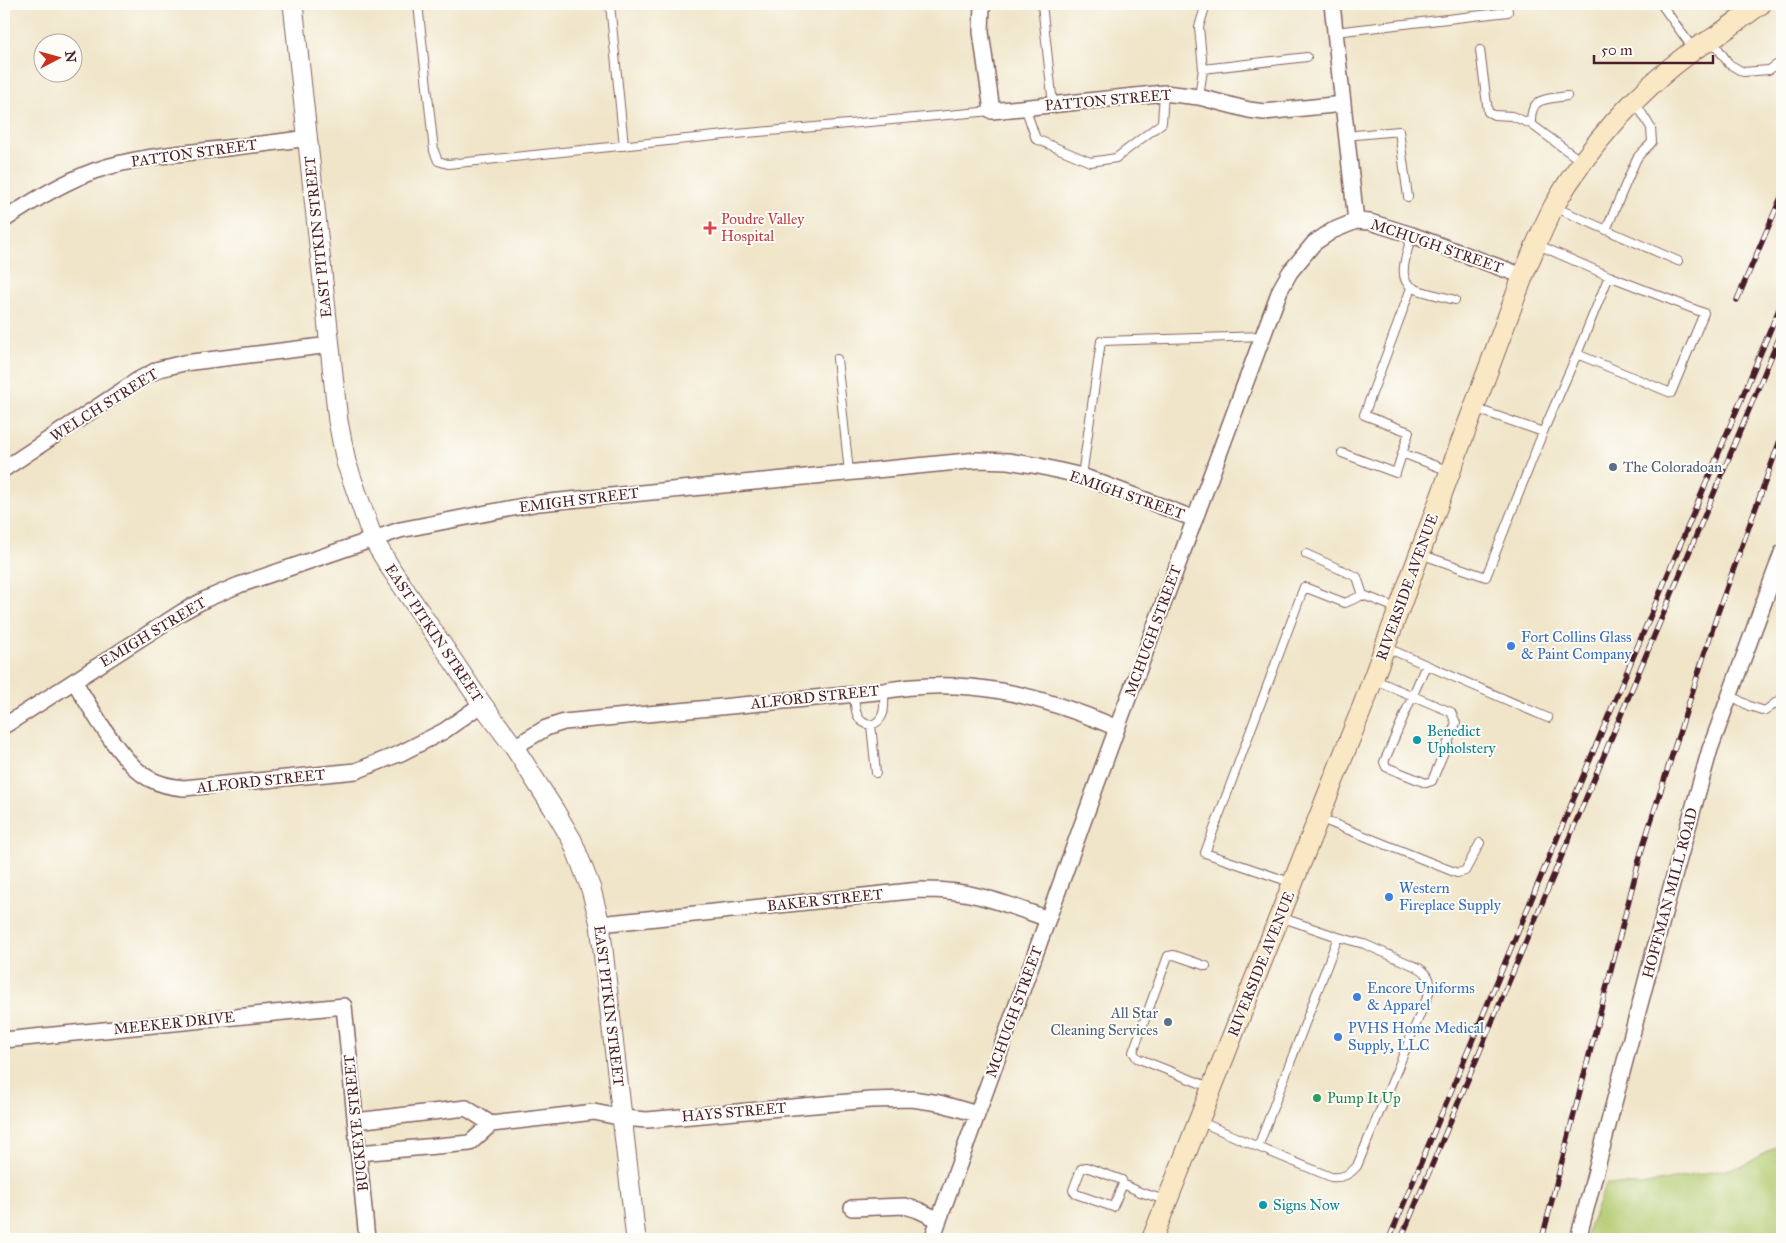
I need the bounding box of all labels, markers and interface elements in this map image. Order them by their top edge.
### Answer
north arrow [32,32,82,82]
scale bar [1594,32,1712,64]
text: 50 m [1601,41,1633,59]
text: N [61,50,80,64]
street label: PATTON STREET [1044,85,1172,115]
street label: PATTON STREET [130,135,258,171]
street label: EAST PITKIN STREET [301,155,335,319]
place label: Poudre Valley Hospital [721,210,805,245]
street label: MCHUGH STREET [1369,215,1505,277]
marker: Poudre Valley Hospital [703,221,717,235]
street label: WELCH STREET [47,365,161,445]
place label: The Coloradoan [1623,458,1722,476]
marker: The Coloradoan [1607,461,1619,473]
street label: EMIGH STREET [1067,467,1187,523]
street label: EMIGH STREET [518,484,640,516]
street label: RIVERSIDE AVENUE [1372,511,1442,663]
street label: EAST PITKIN STREET [381,561,487,705]
street label: MCHUGH STREET [1121,563,1185,699]
street label: EMIGH STREET [97,593,209,671]
place label: Fort Collins Glass & Paint Company [1521,628,1632,663]
marker: Fort Collins Glass & Paint Company [1505,640,1517,652]
street label: ALFORD STREET [749,681,880,713]
place label: Benedict Upholstery [1427,722,1497,757]
marker: Benedict Upholstery [1411,734,1423,746]
street label: ALFORD STREET [195,765,326,797]
street label: HOFFMAN MILL ROAD [1639,806,1702,980]
place label: Western Fireplace Supply [1399,879,1502,914]
street label: BAKER STREET [766,885,884,915]
street label: RIVERSIDE AVENUE [1224,889,1298,1039]
marker: Western Fireplace Supply [1383,891,1395,903]
street label: EAST PITKIN STREET [590,924,628,1088]
street label: MCHUGH STREET [982,944,1046,1080]
place label: Encore Uniforms & Apparel [1367,979,1475,1014]
marker: Encore Uniforms & Apparel [1351,991,1363,1003]
place label: All Star Cleaning Services [1051,1004,1158,1039]
street label: MEEKER DRIVE [112,1008,236,1038]
marker: All Star Cleaning Services [1162,1016,1174,1028]
place label: PVHS Home Medical Supply, LLC [1348,1019,1485,1054]
marker: PVHS Home Medical Supply, LLC [1332,1031,1344,1043]
street label: BUCKEYE STREET [340,1053,372,1193]
place label: Pump It Up [1327,1089,1401,1107]
marker: Pump It Up [1311,1092,1323,1104]
street label: HAYS STREET [681,1098,787,1126]
place label: Signs Now [1273,1196,1340,1214]
marker: Signs Now [1257,1199,1269,1211]

